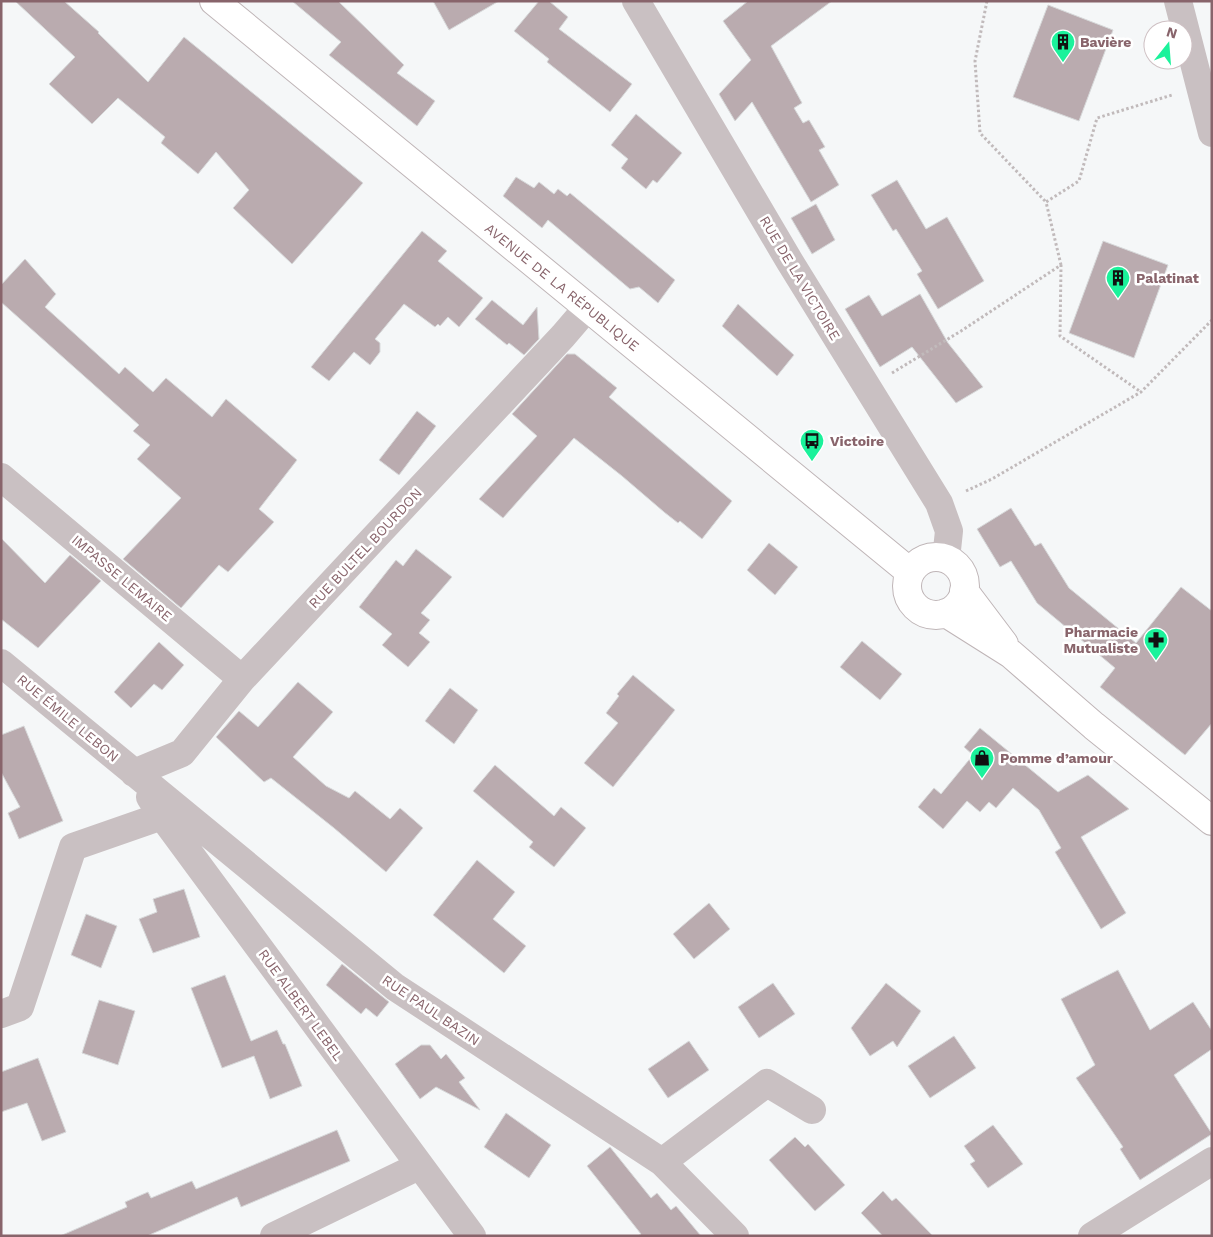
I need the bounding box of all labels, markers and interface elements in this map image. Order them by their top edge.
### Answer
north arrow [1143,20,1193,70]
text: N [1165,23,1179,42]
building icon: Bavière [1050,29,1076,63]
place label: Bavière [1080,34,1131,50]
street label: RUE DE LA VICTOIRE [757,213,843,343]
street label: AVENUE DE LA RÉPUBLIQUE [482,220,642,354]
building icon: Palatinat [1105,265,1131,299]
place label: Palatinat [1136,270,1199,286]
bus stop icon: Victoire [799,428,825,462]
place label: Victoire [830,433,884,449]
street label: RUE BULTEL BOURDON [305,485,425,611]
street label: IMPASSE LEMAIRE [69,531,175,625]
place label: Pharmacie Mutualiste [1063,624,1138,656]
pharmacy icon: Pharmacie Mutualiste [1143,627,1169,661]
street label: RUE ÉMILE LEBON [14,671,122,765]
shop icon: Pomme d’amour [969,745,995,779]
place label: Pomme d’amour [1000,750,1113,766]
street label: RUE ALBERT LEBEL [255,946,347,1064]
street label: RUE PAUL BAZIN [379,972,483,1048]

